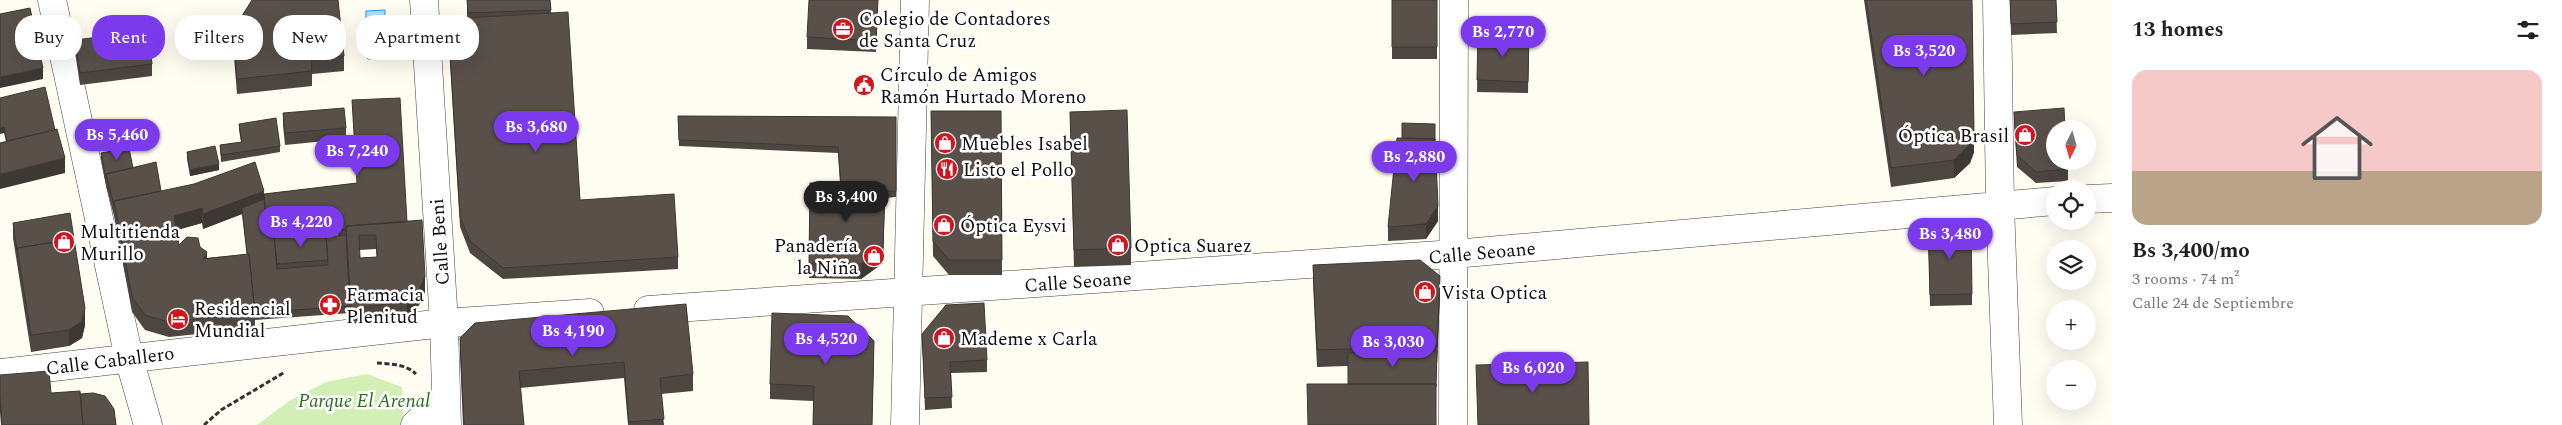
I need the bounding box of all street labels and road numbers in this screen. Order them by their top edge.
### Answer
street label: Calle Beni [423,198,458,286]
street label: Calle Seoane [1427,234,1537,273]
street label: Calle Seoane [1023,264,1133,301]
street label: Calle Caballero [44,339,176,384]

